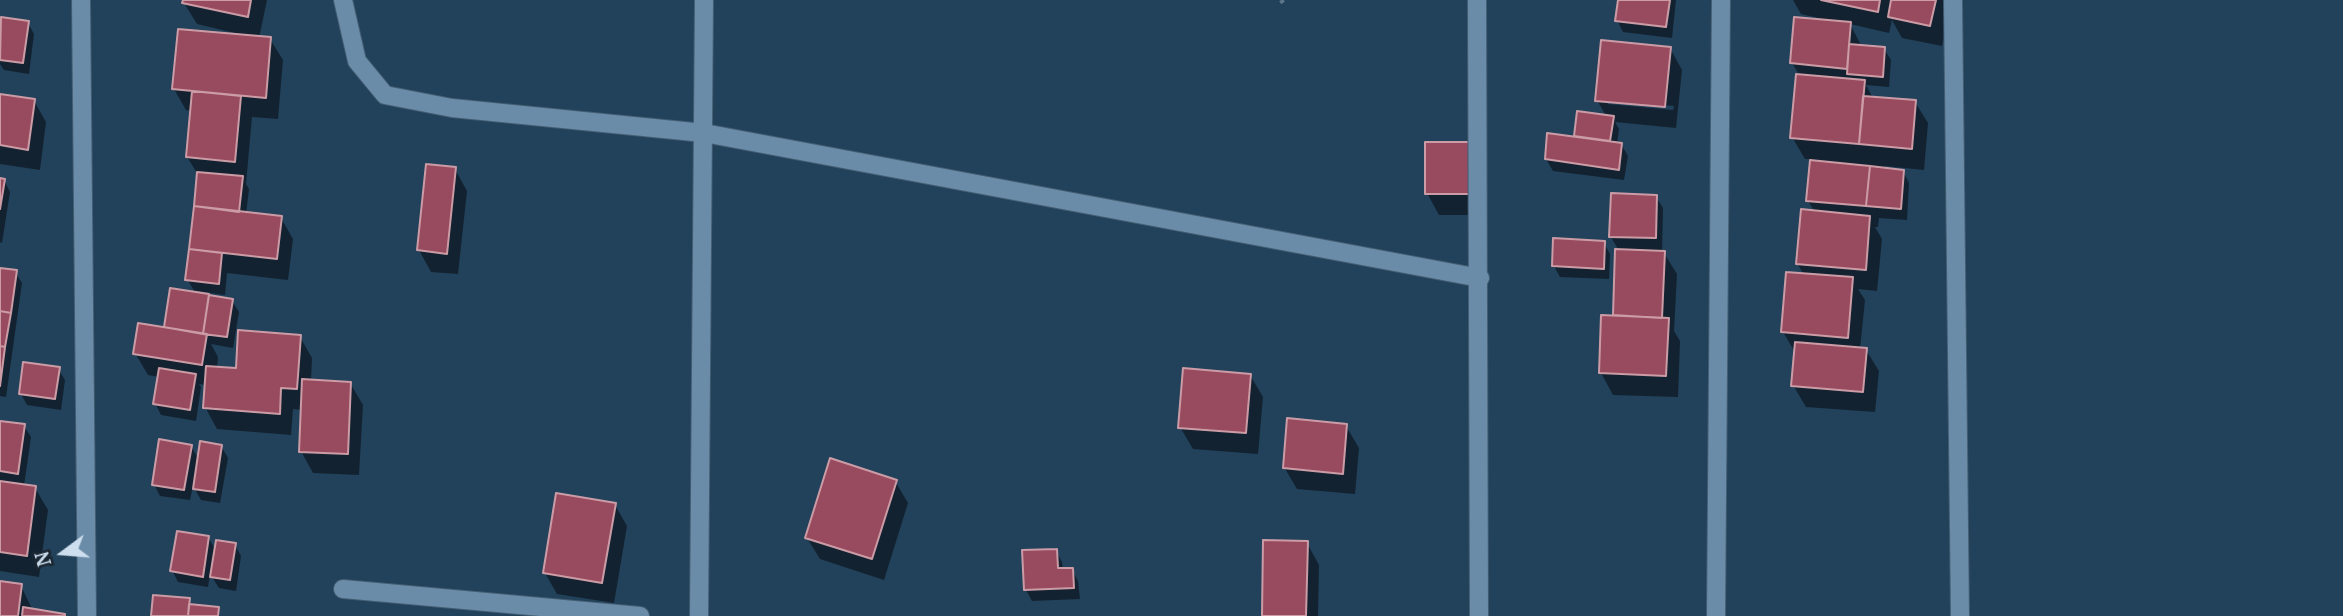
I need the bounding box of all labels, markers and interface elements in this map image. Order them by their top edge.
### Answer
north arrow [28,518,98,588]
text: N [28,549,56,569]

